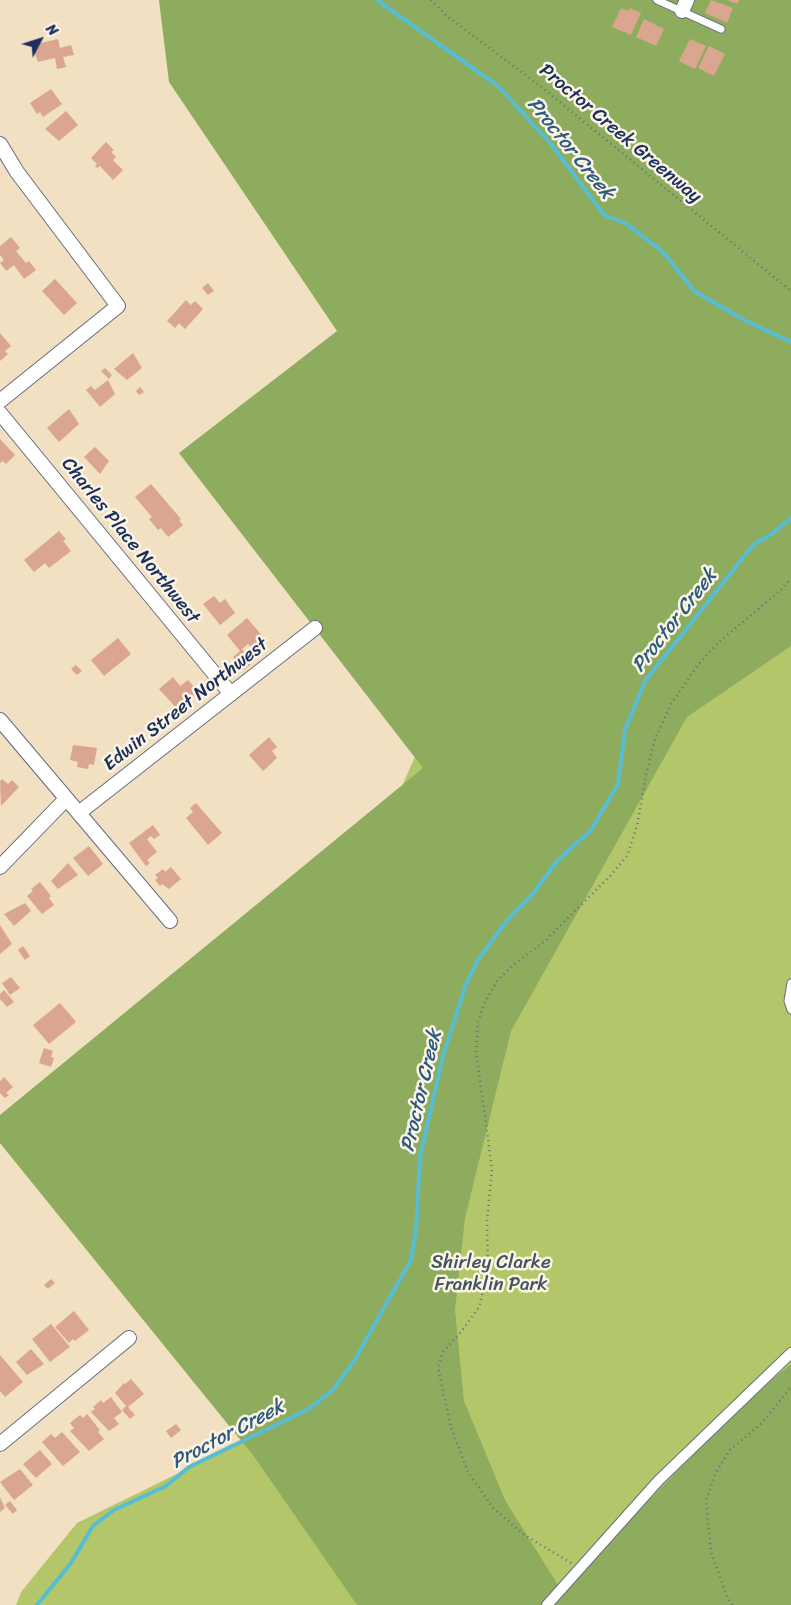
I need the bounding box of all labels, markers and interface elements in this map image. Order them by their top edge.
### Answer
north arrow [15,15,65,65]
text: N [39,18,65,42]
street label: Proctor Creek Greenway [534,60,706,208]
water label: Proctor Creek [522,93,618,205]
street label: Charles Place Northwest [56,453,204,629]
water label: Proctor Creek [627,565,723,677]
street label: Edwin Street Northwest [99,634,273,776]
water label: Proctor Creek [396,1028,448,1154]
park label: Shirley Clarke Franklin Park [431,1252,551,1296]
water label: Proctor Creek [168,1395,288,1475]

